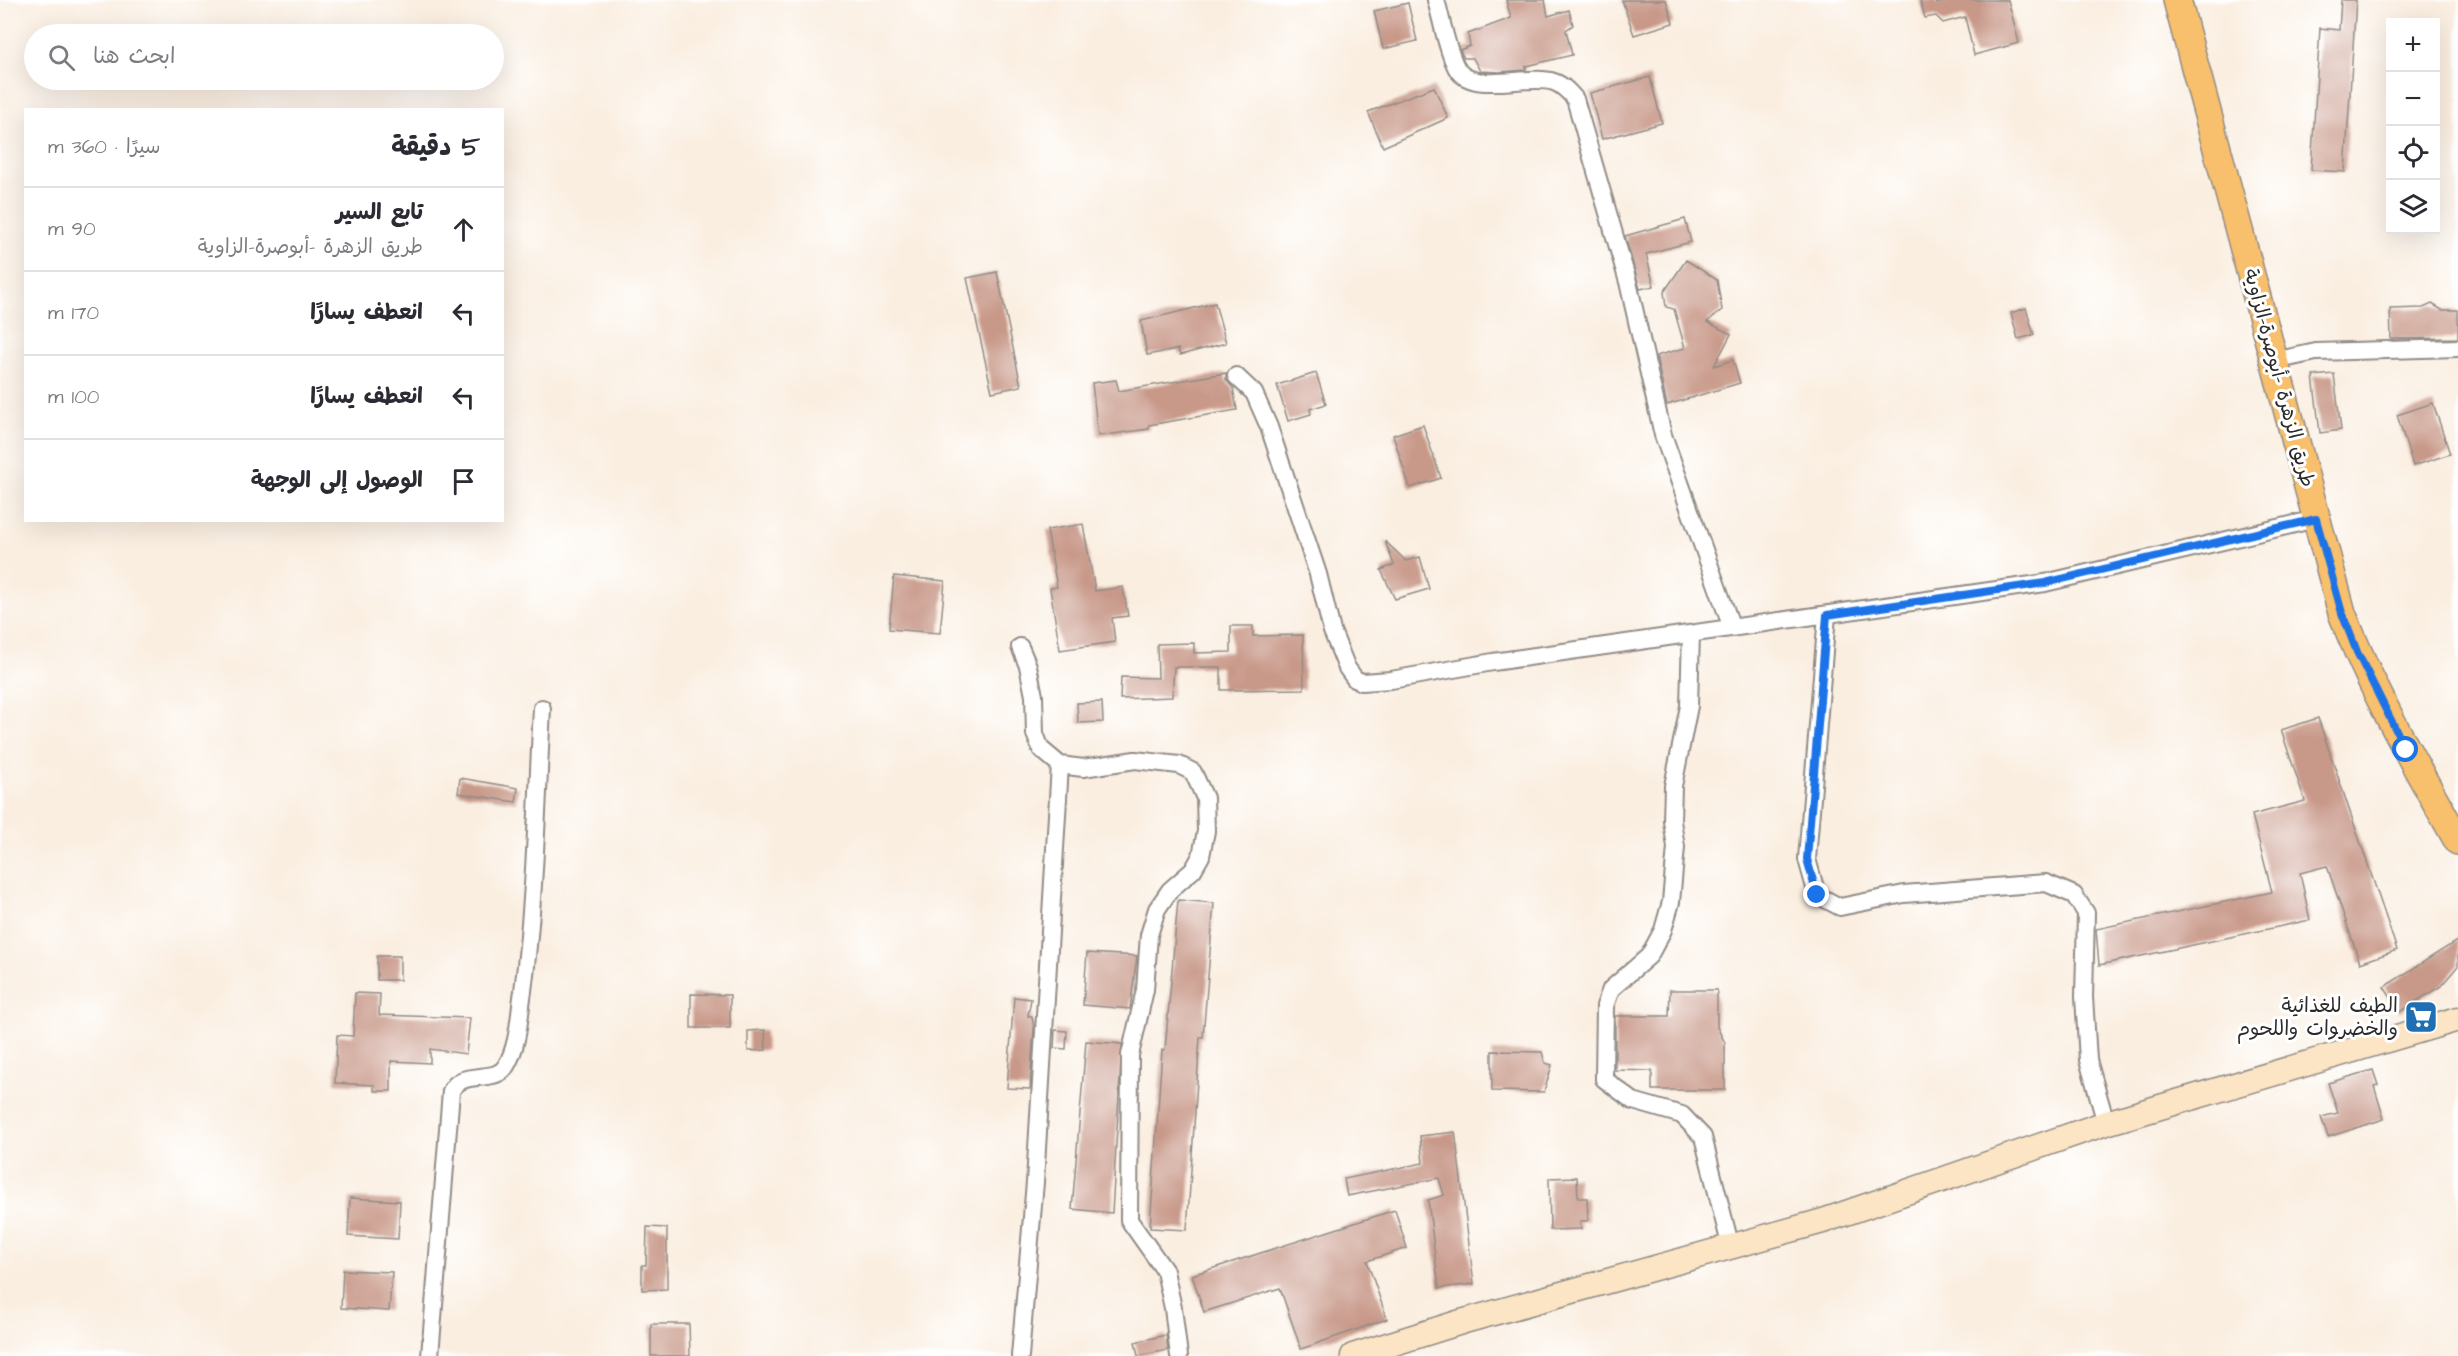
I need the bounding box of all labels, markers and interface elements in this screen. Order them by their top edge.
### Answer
map controls [2386,18,2440,234]
button: + [2386,18,2440,72]
search box [24,24,504,90]
icon: search [45,41,78,74]
text: ابحث هنا [93,41,175,72]
button: − [2386,72,2440,126]
button: locate [2386,126,2440,180]
text: 5 دقيقة [391,129,480,165]
text: سيرًا · 360 m [48,133,161,161]
button: layers [2386,180,2440,234]
text: تابع السير [336,197,423,228]
icon: ahead [447,213,480,246]
text: 90 m [48,215,96,243]
text: طريق الزهرة -أبوصرة-الزاوية [198,233,423,261]
street label: طريق الزهرة -أبوصرة-الزاوية [2236,266,2322,490]
text: انعطف يسارًا [310,297,423,328]
icon: left [447,297,480,330]
text: 170 m [48,299,99,327]
text: انعطف يسارًا [310,381,423,412]
icon: left [447,381,480,414]
text: 100 m [48,383,99,411]
text: الوصول إلى الوجهة [251,465,423,496]
icon: arrive [447,465,480,498]
route start [2392,736,2418,762]
route end [1803,881,1829,907]
place label: الطيف للغذائية والخضروات واللحوم [2237,992,2398,1044]
supermarket icon: الطيف للغذائية والخضروات واللحوم [2403,999,2439,1035]

